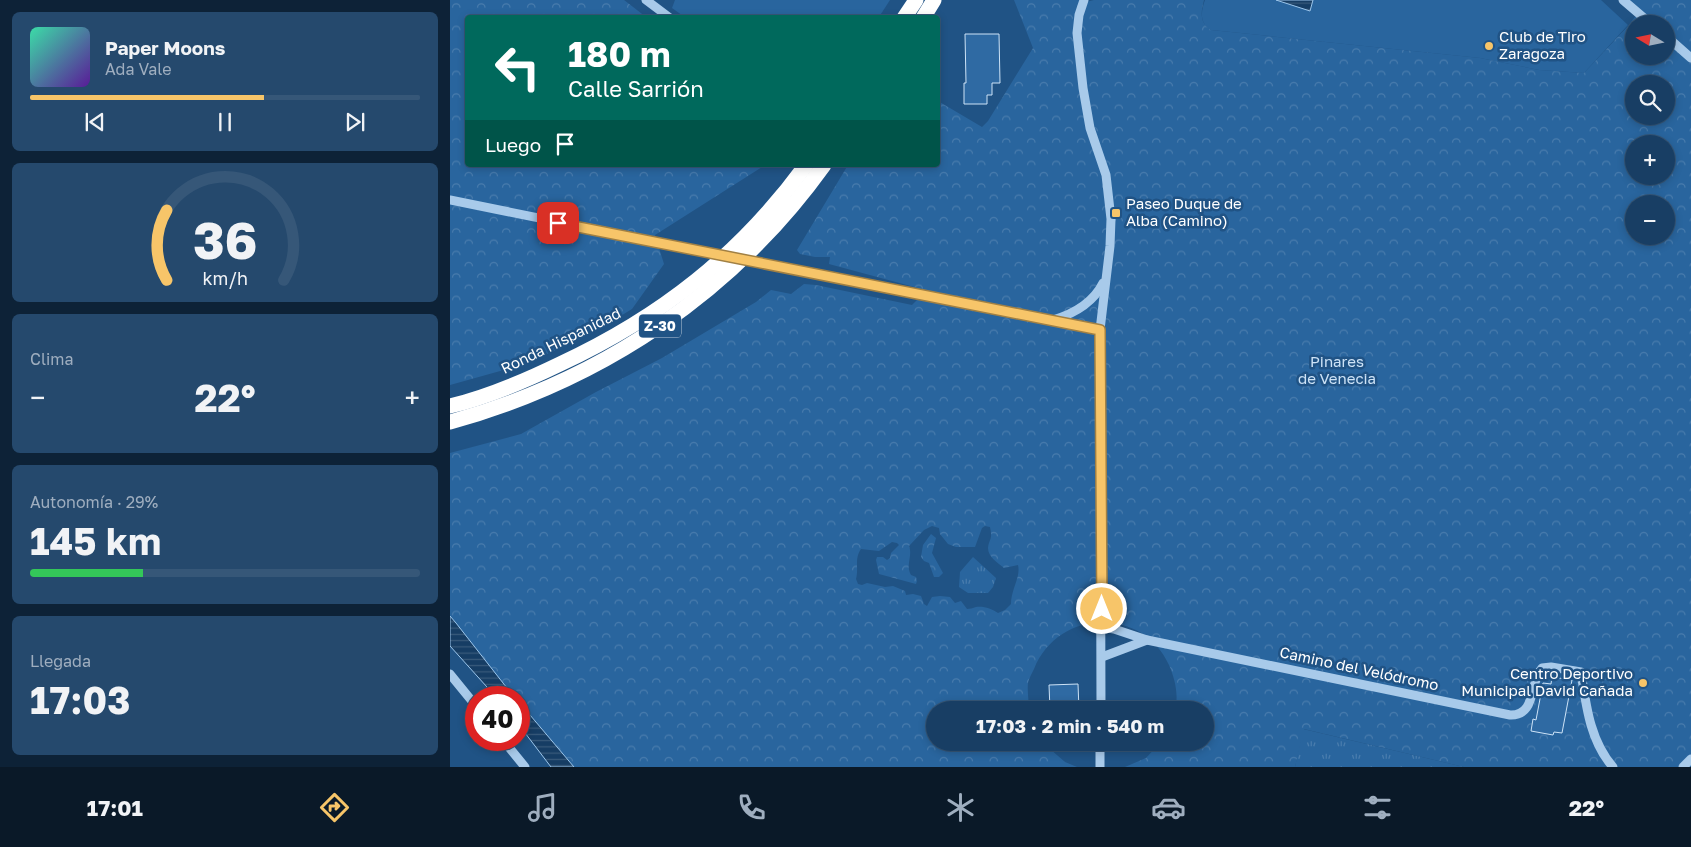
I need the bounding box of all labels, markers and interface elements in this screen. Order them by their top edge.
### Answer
north arrow [1625,15,1675,65]
map controls [1625,15,1675,245]
place label: Club de Tiro Zaragoza [1499,27,1586,62]
text: 180 m [568,33,671,75]
icon: left [485,35,550,100]
text: Paper Moons [105,36,225,59]
marker: Club de Tiro Zaragoza [1483,40,1495,52]
text: Ada Vale [105,59,171,79]
text: Calle Sarrión [568,75,704,102]
button: search [1625,75,1675,125]
icon: previous [81,108,109,136]
icon: pause [211,108,239,136]
icon: next [341,108,369,136]
icon: arrive [551,130,579,158]
text: Luego [485,133,541,156]
button: + [1625,135,1675,185]
place label: Paseo Duque de Alba (Camino) [1126,194,1242,229]
button: − [1625,195,1675,245]
pin [537,202,579,244]
marker: Paseo Duque de Alba (Camino) [1110,207,1122,219]
text: 36 [193,208,257,270]
icon: arrive [544,209,572,237]
text: km/h [202,267,248,289]
street label: Ronda Hispanidad [498,303,623,377]
road number: Z-30 [639,314,681,338]
text: Clima [30,349,74,369]
park label: Pinares de Venecia [1298,352,1376,387]
text: 22° [194,375,256,420]
text: − [30,381,45,414]
text: + [405,381,420,414]
text: Autonomía · 29% [30,492,158,512]
text: 145 km [30,518,161,563]
position arrow [1075,582,1127,634]
street label: Camino del Velódromo [1278,642,1440,694]
text: Llegada [30,651,91,671]
place label: Centro Deportivo Municipal David Cañada [1461,664,1633,699]
text: 17:03 [30,677,130,722]
marker: Centro Deportivo Municipal David Cañada [1637,677,1649,689]
speed limit sign: 40 [465,686,530,751]
text: 17:03 · 2 min · 540 m [976,714,1164,737]
icon: directions [317,790,352,825]
icon: music [525,790,560,825]
icon: phone [734,790,769,825]
icon: climate [943,790,978,825]
icon: car [1151,790,1186,825]
icon: filters [1360,790,1395,825]
text: 17:01 [87,794,143,821]
text: 22° [1569,794,1604,821]

